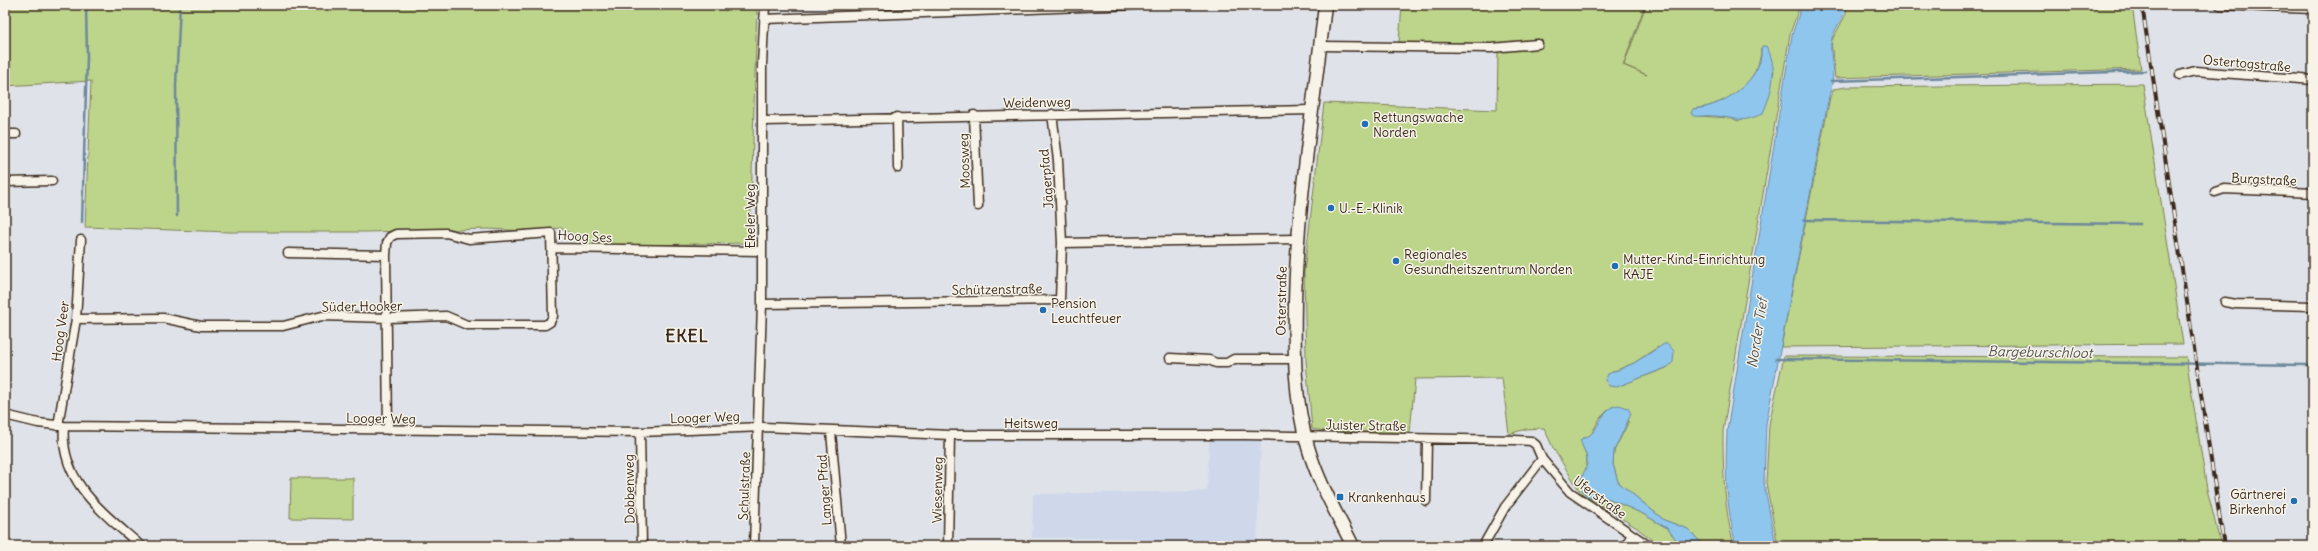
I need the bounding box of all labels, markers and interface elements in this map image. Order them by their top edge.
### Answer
street label: Ostertogstraße [2202,51,2292,76]
street label: Weidenweg [1003,93,1071,112]
place label: Rettungswache Norden [1373,109,1464,141]
marker: Rettungswache Norden [1360,119,1370,129]
street label: Moosweg [955,133,974,189]
street label: Jägerpfad [1035,148,1058,210]
street label: Burgstraße [2231,169,2297,190]
street label: Ekeler Weg [742,183,759,249]
place label: U.-E.-Klinik [1339,200,1403,217]
marker: U.-E.-Klinik [1326,203,1336,213]
street label: Hoog Ses [557,227,613,246]
place label: Regionales Gesundheitszentrum Norden [1404,246,1573,278]
place label: Mutter-Kind-Einrichtung KAJE [1623,251,1765,283]
marker: Regionales Gesundheitszentrum Norden [1391,256,1401,266]
marker: Mutter-Kind-Einrichtung KAJE [1610,261,1620,271]
street label: Osterstraße [1272,266,1291,336]
street label: Schützenstraße [952,280,1043,299]
water label: Norder Tief [1743,293,1772,369]
place label: Pension Leuchtfeuer [1051,295,1122,327]
street label: Süder Hooker [322,297,403,316]
street label: Hoog Veer [48,299,73,363]
marker: Pension Leuchtfeuer [1038,305,1048,315]
district label: EKEL [665,325,709,347]
water label: Bargeburschloot [1987,342,2095,362]
street label: Looger Weg [670,408,740,427]
street label: Looger Weg [346,409,416,428]
street label: Heitsweg [1004,415,1058,432]
street label: Juister Straße [1325,416,1406,435]
street label: Schulstraße [735,451,754,521]
street label: Langer Pfad [814,453,835,526]
street label: Dobbenweg [620,454,639,524]
street label: Wiesenweg [928,457,947,523]
street label: Uferstraße [1570,472,1630,523]
place label: Gärtnerei Birkenhof [2229,486,2287,518]
place label: Krankenhaus [1348,489,1426,506]
marker: Krankenhaus [1335,492,1345,502]
marker: Gärtnerei Birkenhof [2289,496,2299,506]

